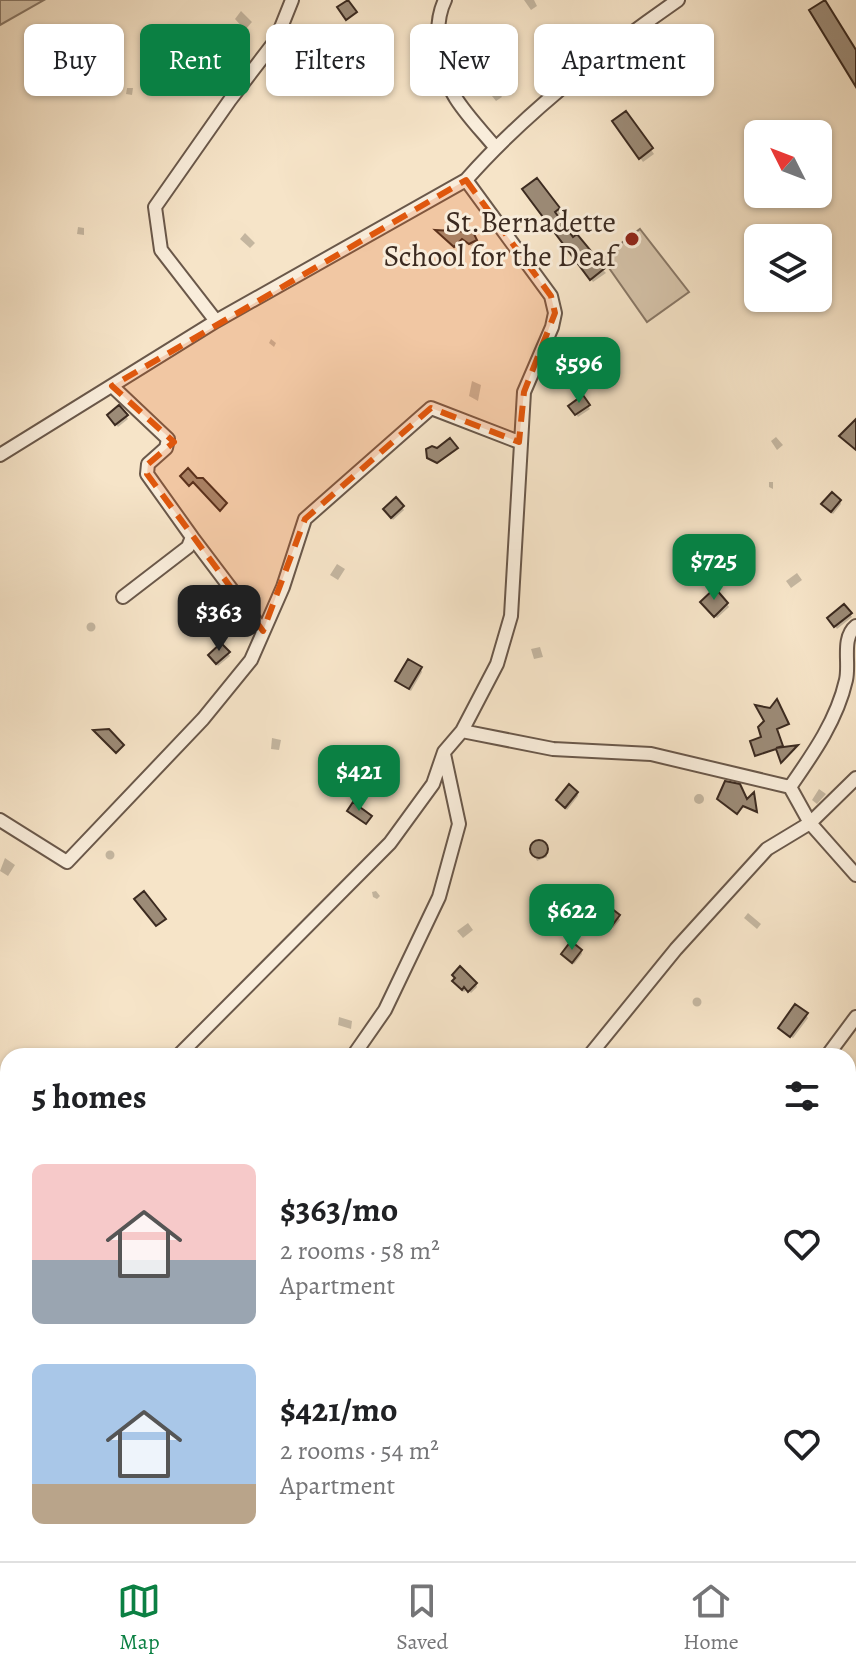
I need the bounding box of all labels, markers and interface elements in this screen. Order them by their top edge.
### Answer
chip: Buy [24,24,124,96]
chip: Rent [140,24,250,96]
chip: Filters [266,24,394,96]
chip: New [410,24,518,96]
chip: Apartment [534,24,714,96]
north arrow [744,120,832,208]
map controls [744,120,832,312]
place label: St.Bernadette School for the Deaf [383,202,620,276]
button: layers [744,224,832,312]
marker: St.Bernadette School for the Deaf [623,230,641,248]
pin: $596 [532,337,626,405]
text: $596 [555,345,603,380]
pin: $725 [667,534,761,602]
text: $725 [691,542,737,577]
pin: $363 [172,585,266,653]
text: $363 [196,593,242,628]
pin: $421 [312,745,406,813]
text: $421 [336,753,382,788]
pin: $622 [525,884,619,952]
text: $622 [547,892,597,927]
text: 5 homes [32,1073,147,1120]
icon: filters [780,1074,824,1118]
text: $363/mo [280,1186,398,1233]
icon: home [96,1196,192,1292]
icon: heart [780,1222,824,1266]
text: 2 rooms · 58 m² [280,1233,440,1268]
text: Apartment [280,1268,395,1303]
text: $421/mo [280,1386,398,1433]
icon: home [96,1396,192,1492]
icon: heart [780,1422,824,1466]
text: 2 rooms · 54 m² [280,1433,439,1468]
text: Apartment [280,1468,395,1503]
tab: Map [117,1579,161,1657]
tab: Saved [396,1579,448,1657]
tab: Home [683,1579,739,1657]

